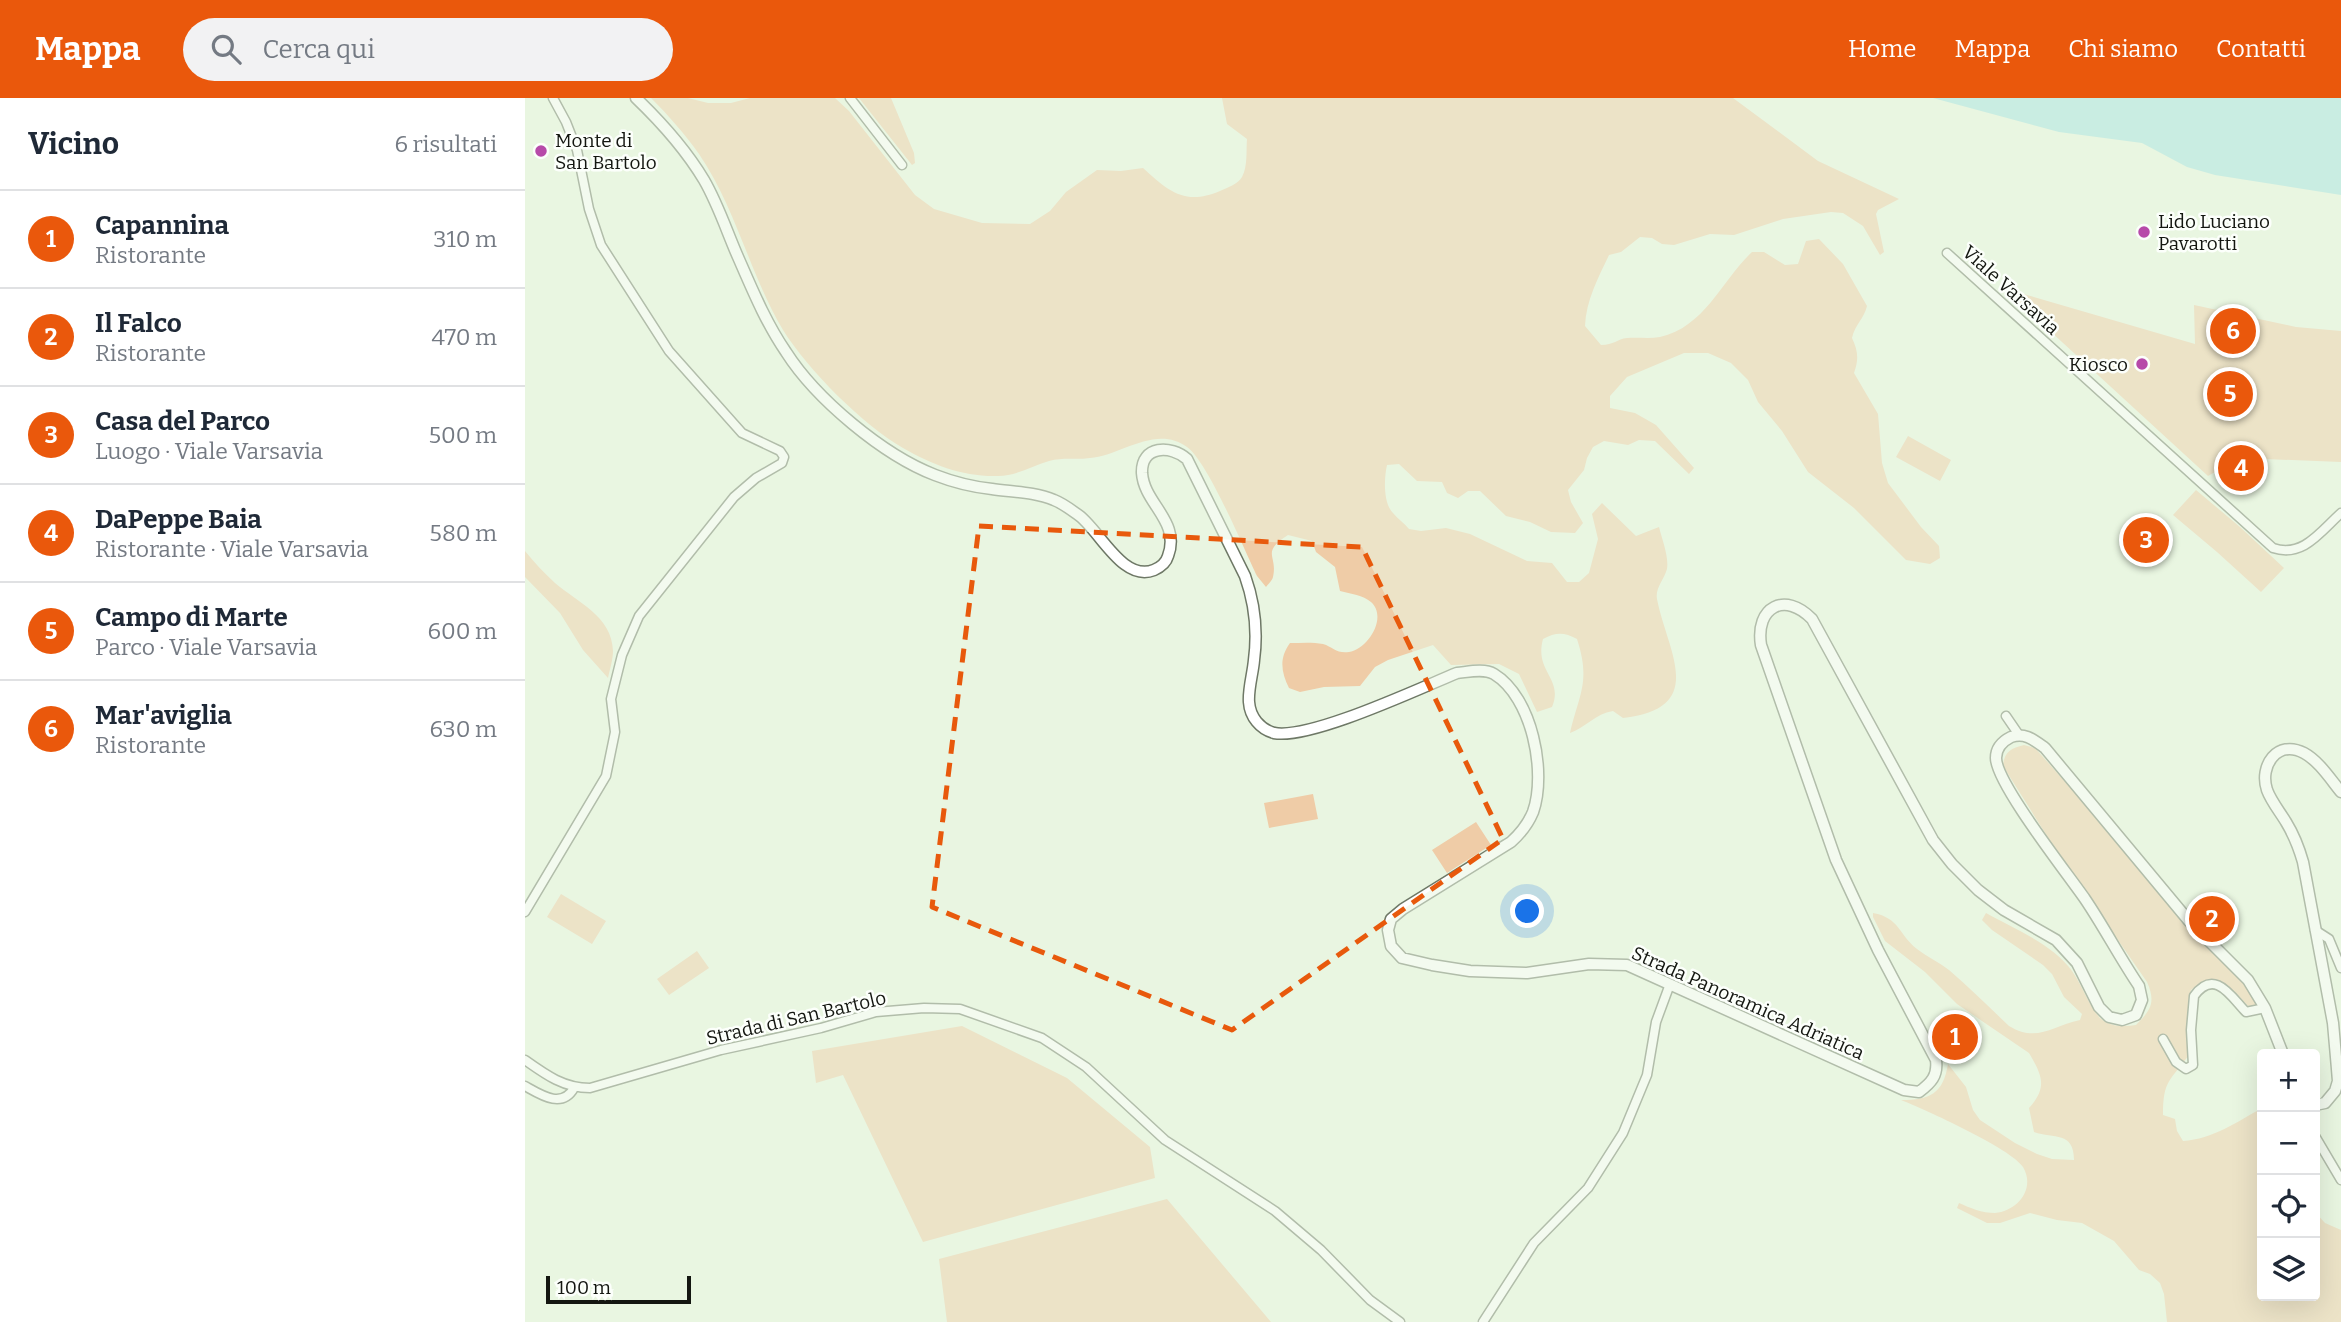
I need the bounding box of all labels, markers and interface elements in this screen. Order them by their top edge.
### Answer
search box [183,18,673,81]
text: Mappa [35,29,141,69]
icon: search [207,30,245,68]
text: Cerca qui [263,34,375,65]
text: Home [1848,35,1916,63]
text: Mappa [1954,35,2030,63]
text: Chi siamo [2068,35,2178,63]
text: Contatti [2216,35,2306,63]
text: Vicino [28,126,119,162]
place label: Monte di San Bartolo [555,129,657,174]
text: 6 risultati [394,130,497,158]
marker: Monte di San Bartolo [533,143,549,159]
text: Capannina [95,210,229,241]
place label: Lido Luciano Pavarotti [2158,210,2270,255]
marker: Lido Luciano Pavarotti [2136,224,2152,240]
text: 1 [46,225,56,253]
text: 310 m [433,225,497,253]
street label: Viale Varsavia [1958,240,2065,340]
text: Ristorante [95,241,206,269]
pin: 6 [2210,305,2256,357]
text: Il Falco [95,308,182,339]
text: 2 [45,323,57,351]
text: 470 m [431,323,497,351]
text: Ristorante [95,339,206,367]
place label: Kiosco [2069,353,2128,376]
marker: Kiosco [2134,356,2150,372]
pin: 5 [2207,368,2253,420]
text: Casa del Parco [95,406,270,437]
text: 3 [44,421,58,449]
text: 500 m [429,421,497,449]
text: Luogo · Viale Varsavia [95,437,323,465]
pin: 4 [2218,442,2264,494]
text: DaPeppe Baia [95,504,262,535]
pin: 3 [2123,514,2169,566]
text: 4 [44,519,58,547]
text: 580 m [430,519,497,547]
text: Ristorante · Viale Varsavia [95,535,369,563]
text: Campo di Marte [95,602,288,633]
text: 5 [45,617,57,645]
text: 600 m [427,617,497,645]
text: Parco · Viale Varsavia [95,633,317,661]
text: Mar'aviglia [95,700,232,731]
text: 6 [44,715,58,743]
text: 630 m [429,715,497,743]
text: Ristorante [95,731,206,759]
pin: 2 [2189,893,2235,945]
your location [1510,894,1544,928]
street label: Strada Panoramica Adriatica [1628,941,1868,1065]
street label: Strada di San Bartolo [704,986,888,1050]
pin: 1 [1932,1011,1978,1063]
map controls [2257,1049,2320,1301]
button: + [2257,1049,2320,1112]
button: − [2257,1112,2320,1175]
button: locate [2257,1175,2320,1238]
button: layers [2257,1238,2320,1301]
scale bar [546,1273,691,1305]
text: 100 m [557,1276,611,1299]

